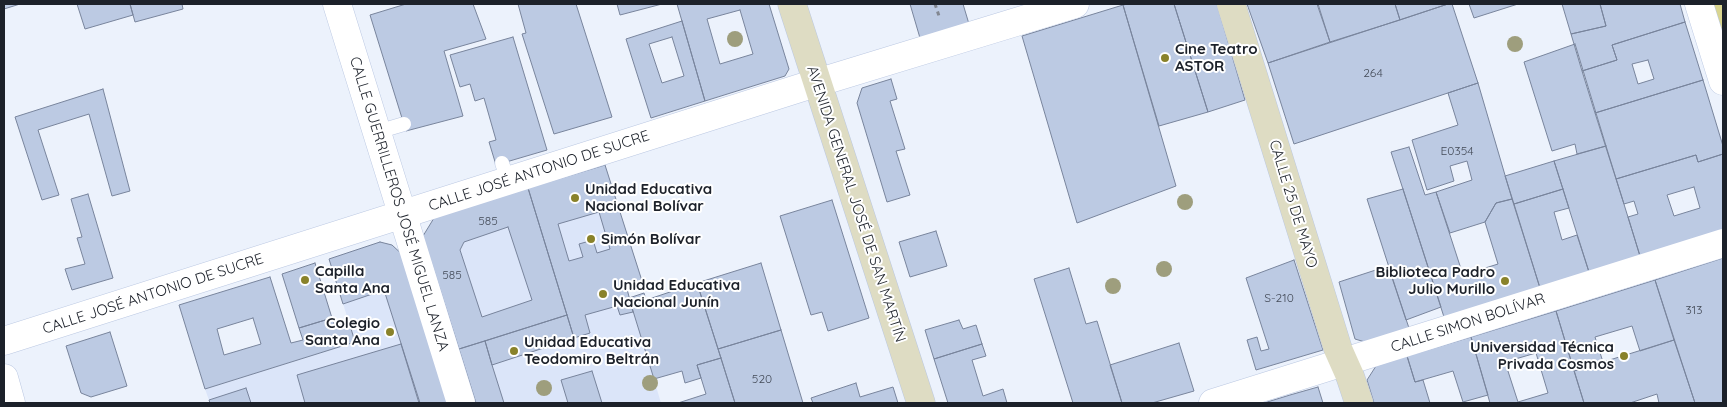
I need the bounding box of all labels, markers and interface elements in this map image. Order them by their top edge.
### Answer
place label: Cine Teatro ASTOR [1175,40,1258,75]
marker: Cine Teatro ASTOR [1159,52,1171,64]
street label: CALLE GUERRILLEROS JOSÉ MIGUEL LANZA [346,55,452,353]
street label: AVENIDA GENERAL JOSÉ DE SAN MARTÍN [803,64,909,344]
house number: 264 [1363,66,1383,80]
street label: CALLE JOSÉ ANTONIO DE SUCRE [426,127,652,215]
street label: CALLE 25 DE MAYO [1265,138,1321,270]
house number: E0354 [1440,144,1474,158]
place label: Unidad Educativa Nacional Bolívar [585,180,712,215]
marker: Unidad Educativa Nacional Bolívar [569,192,581,204]
house number: 585 [478,214,498,228]
place label: Simón Bolívar [601,230,701,248]
marker: Simón Bolívar [585,233,597,245]
street label: CALLE JOSÉ ANTONIO DE SUCRE [40,250,266,338]
place label: Capilla Santa Ana [315,262,390,297]
place label: Biblioteca Padro Julio Murillo [1376,263,1495,298]
house number: 585 [442,268,462,282]
marker: Capilla Santa Ana [299,274,311,286]
marker: Biblioteca Padro Julio Murillo [1499,275,1511,287]
place label: Unidad Educativa Nacional Junín [613,276,740,311]
marker: Unidad Educativa Nacional Junín [597,288,609,300]
street label: CALLE SIMON BOLÍVAR [1388,290,1548,356]
house number: S-210 [1264,291,1294,305]
house number: 313 [1685,303,1703,317]
place label: Colegio Santa Ana [305,314,380,349]
marker: Colegio Santa Ana [384,326,396,338]
place label: Unidad Educativa Teodomiro Beltrán [524,333,659,368]
place label: Universidad Técnica Privada Cosmos [1470,338,1614,373]
marker: Unidad Educativa Teodomiro Beltrán [508,345,520,357]
marker: Universidad Técnica Privada Cosmos [1618,350,1630,362]
house number: 520 [752,372,772,386]

